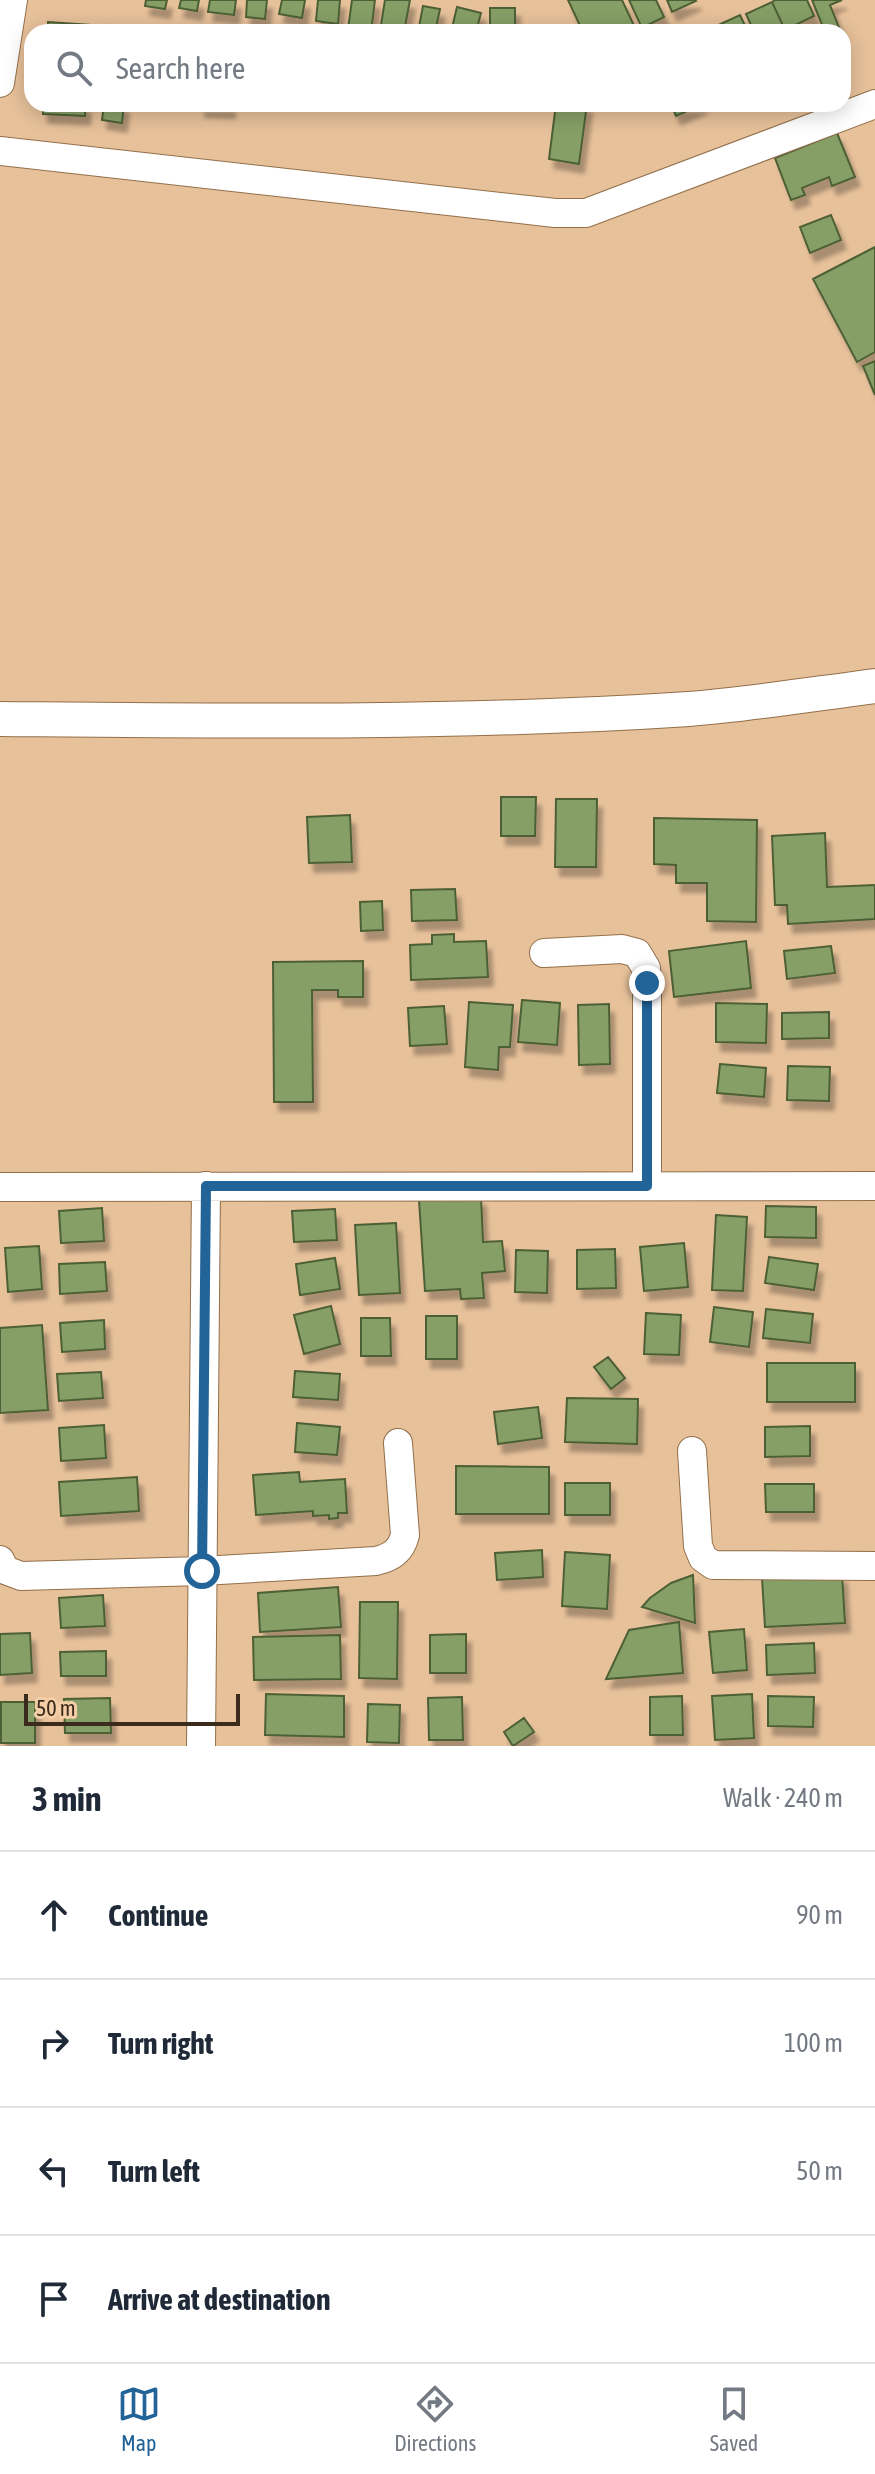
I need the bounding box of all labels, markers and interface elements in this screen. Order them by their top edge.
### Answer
search box [24,24,851,112]
icon: search [52,46,96,90]
text: Search here [116,51,245,85]
route end [629,965,665,1001]
route start [184,1553,220,1589]
scale bar [24,1690,240,1726]
text: 50 m [36,1695,76,1721]
text: 3 min [32,1779,101,1818]
text: Walk · 240 m [723,1783,843,1813]
icon: ahead [32,1893,76,1937]
text: Continue [108,1898,208,1932]
text: 90 m [796,1900,843,1930]
icon: right [32,2021,76,2065]
text: Turn right [108,2026,214,2060]
text: 100 m [784,2028,843,2058]
icon: left [32,2149,76,2193]
text: Turn left [108,2154,200,2188]
text: 50 m [796,2156,843,2186]
icon: arrive [32,2277,76,2321]
text: Arrive at destination [108,2282,330,2316]
tab: Map [117,2382,161,2456]
tab: Directions [394,2382,476,2456]
tab: Saved [710,2382,758,2456]

